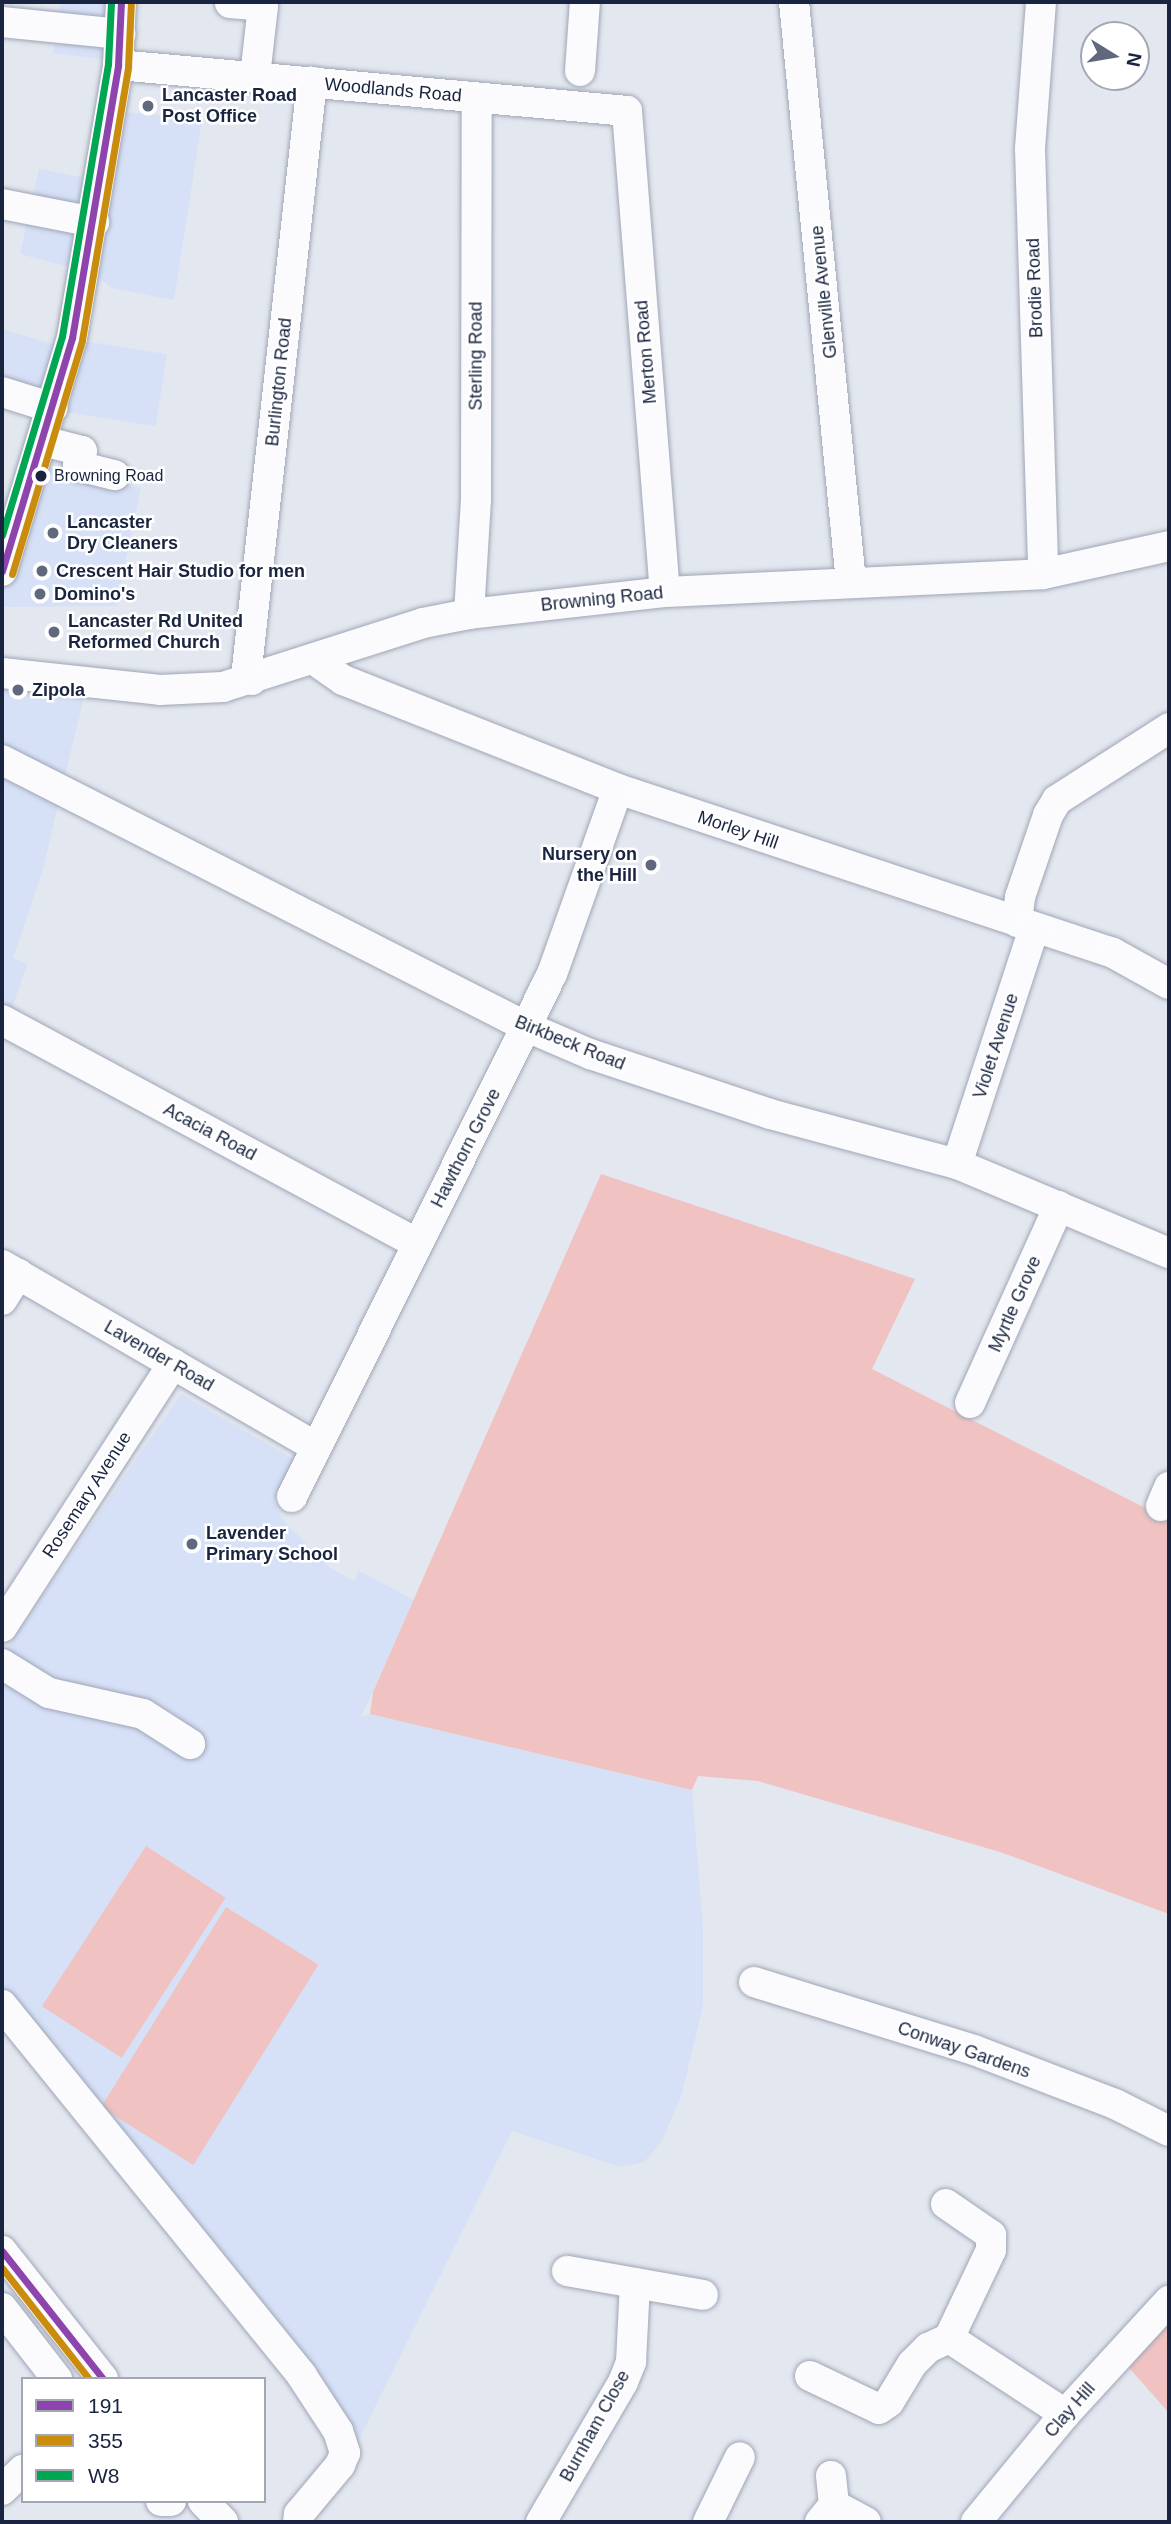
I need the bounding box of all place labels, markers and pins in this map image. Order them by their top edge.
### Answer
place label: Lancaster Road Post Office [162,85,297,128]
marker: Lancaster Road Post Office [140,98,156,114]
place label: Browning Road [54,466,163,486]
marker: Browning Road [34,469,48,483]
place label: Lancaster Dry Cleaners [67,512,178,554]
marker: Lancaster Dry Cleaners [45,525,61,541]
place label: Crescent Hair Studio for men [56,560,305,582]
marker: Crescent Hair Studio for men [34,563,50,579]
place label: Domino's [54,583,135,605]
marker: Domino's [32,586,48,602]
place label: Lancaster Rd United Reformed Church [68,611,243,654]
marker: Lancaster Rd United Reformed Church [46,624,62,640]
place label: Zipola [32,679,85,701]
marker: Zipola [10,682,26,698]
place label: Nursery on the Hill [542,844,637,886]
marker: Nursery on the Hill [643,857,659,873]
place label: Lavender Primary School [206,1523,338,1566]
marker: Lavender Primary School [184,1536,200,1552]

